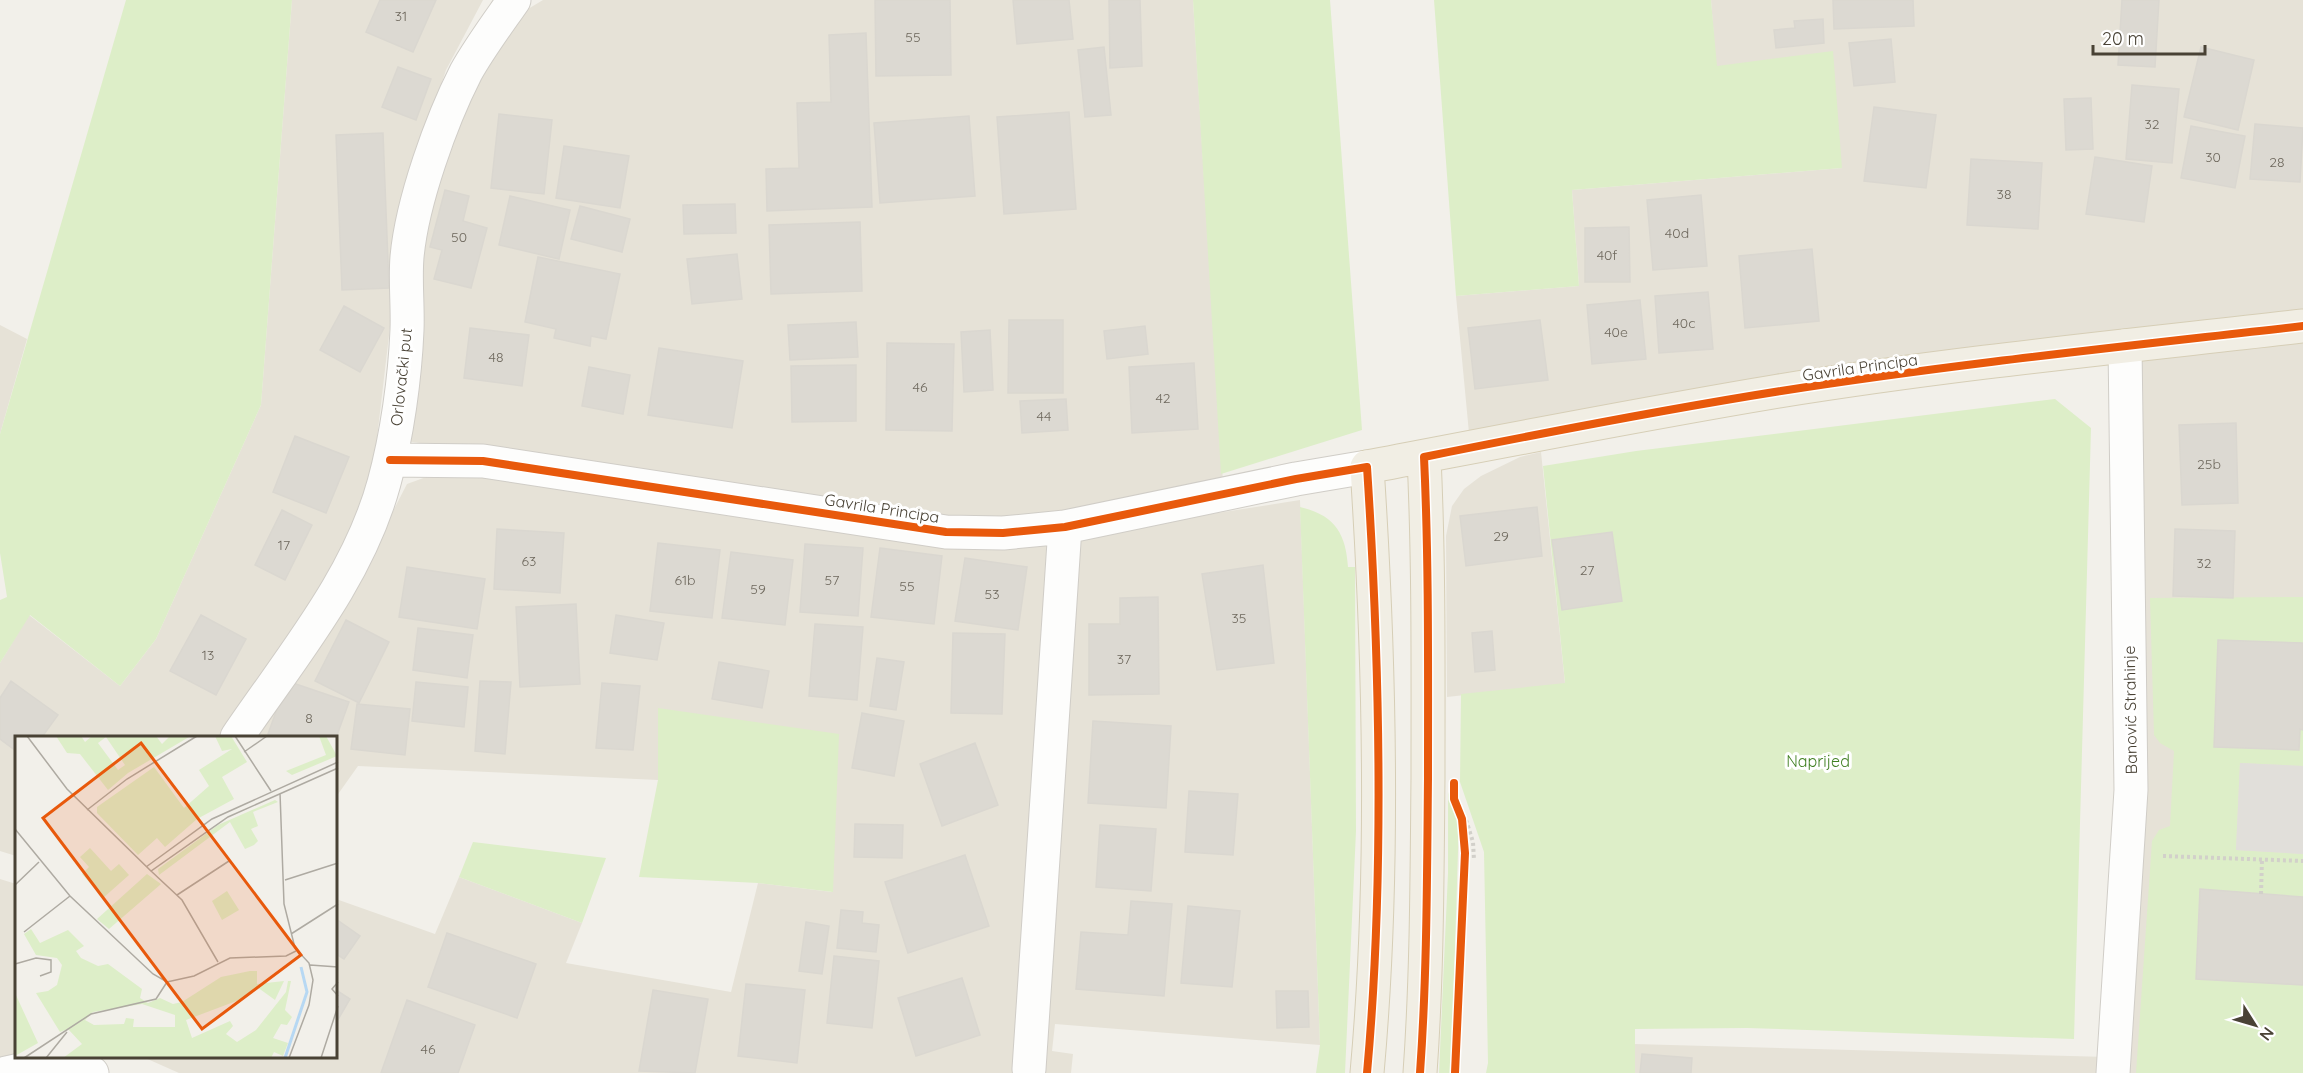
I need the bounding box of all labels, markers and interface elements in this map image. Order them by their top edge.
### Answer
house number: 31 [395,7,407,25]
scale bar [2093,18,2206,56]
text: 20 m [2102,27,2144,50]
house number: 55 [905,28,921,46]
house number: 32 [2144,115,2160,133]
house number: 30 [2205,148,2221,166]
house number: 28 [2269,153,2285,171]
house number: 38 [1997,185,2011,203]
house number: 40d [1665,224,1689,242]
house number: 50 [451,228,467,246]
house number: 40f [1597,246,1617,264]
house number: 40c [1672,314,1696,332]
house number: 40e [1604,323,1628,341]
street label: Orlovački put [386,327,416,427]
house number: 48 [489,348,503,366]
street label: Gavrila Principa [1801,349,1919,385]
house number: 46 [913,378,928,396]
house number: 42 [1155,389,1171,407]
house number: 44 [1037,407,1051,425]
house number: 25b [2197,455,2221,473]
street label: Gavrila Principa [823,489,941,527]
house number: 29 [1493,527,1509,545]
house number: 17 [278,536,290,554]
house number: 63 [522,552,536,570]
house number: 32 [2196,554,2212,572]
house number: 27 [1580,561,1594,579]
house number: 61b [674,571,696,589]
house number: 57 [825,571,839,589]
house number: 55 [899,577,915,595]
house number: 59 [750,580,766,598]
house number: 53 [985,585,999,603]
house number: 35 [1232,609,1246,627]
street label: Banović Strahinje [2119,645,2141,775]
house number: 13 [202,646,214,664]
house number: 37 [1117,650,1131,668]
house number: 8 [305,709,313,727]
inset map [15,736,338,1058]
park label: Naprijed [1786,751,1850,771]
north arrow [2225,995,2285,1055]
text: N [2255,1023,2279,1045]
house number: 46 [421,1040,436,1058]

